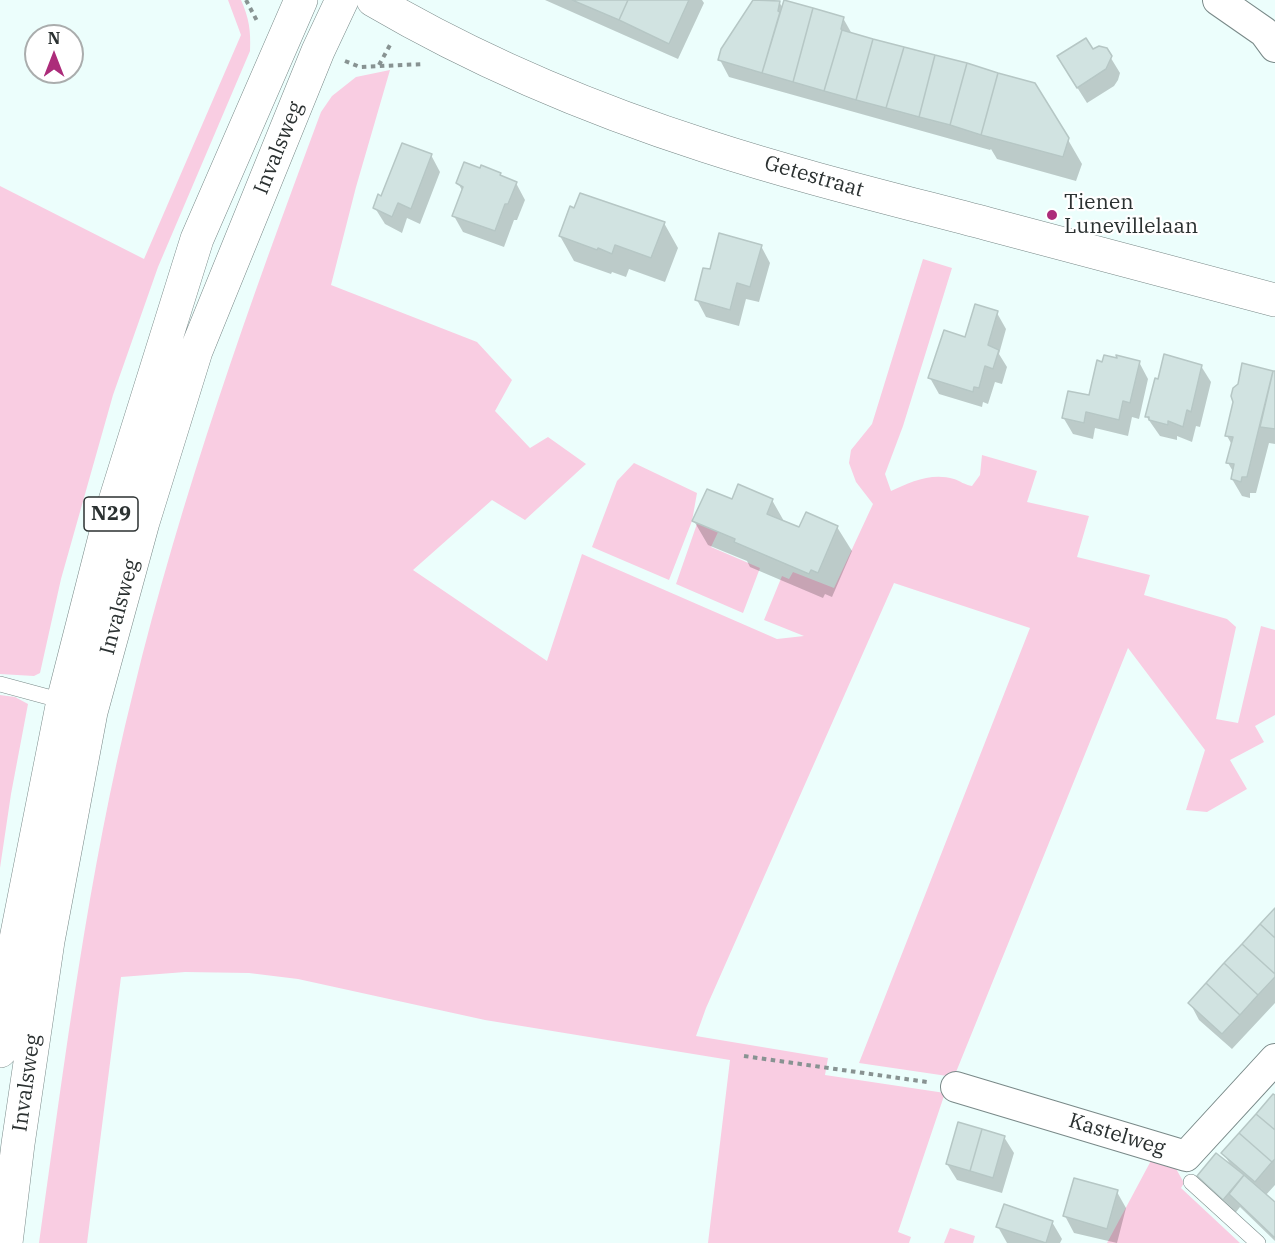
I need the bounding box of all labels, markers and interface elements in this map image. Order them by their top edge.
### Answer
north arrow [24,24,84,84]
text: N [48,28,60,48]
street label: Invalsweg [249,98,309,198]
street label: Getestraat [761,151,867,203]
place label: Tienen Lunevillelaan [1064,190,1198,240]
marker: Tienen Lunevillelaan [1045,208,1059,222]
road number: N29 [84,497,138,531]
street label: Invalsweg [95,556,145,658]
street label: Invalsweg [8,1033,46,1133]
street label: Kastelweg [1066,1108,1168,1162]

